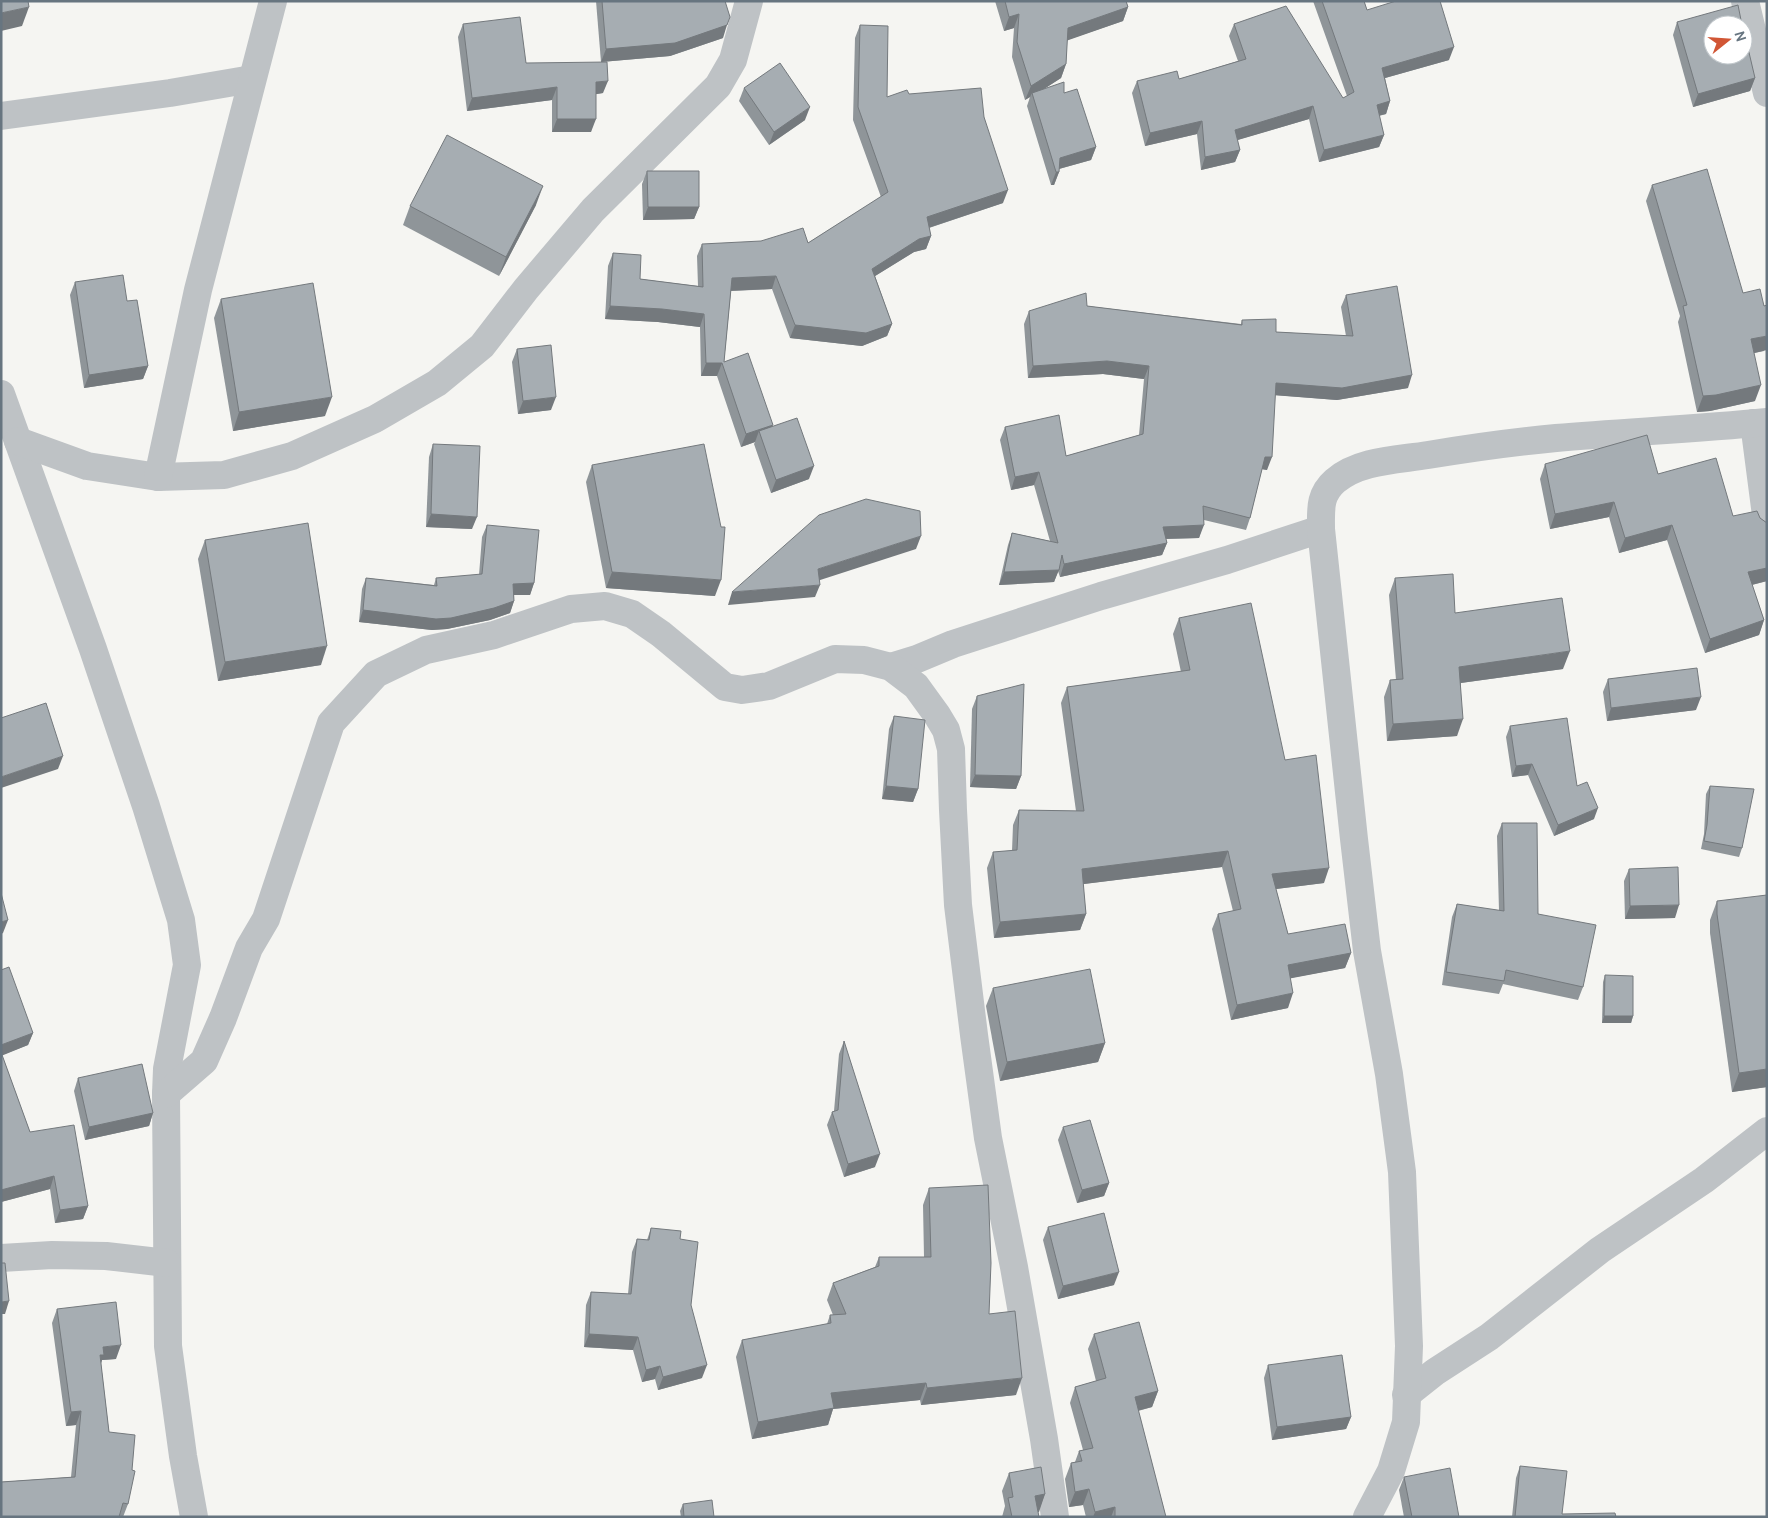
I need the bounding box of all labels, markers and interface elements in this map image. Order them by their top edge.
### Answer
north arrow [1703,15,1753,65]
text: N [1730,29,1750,44]

